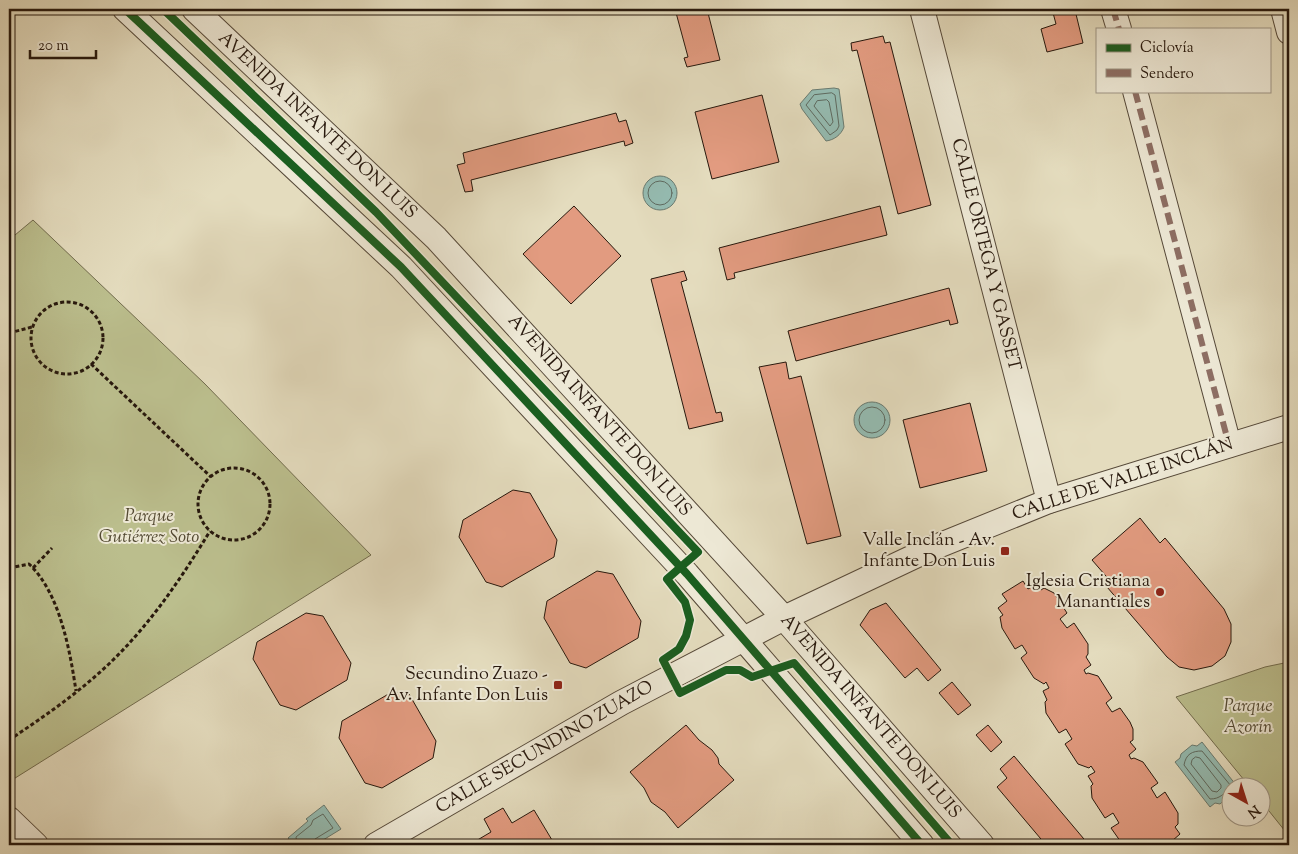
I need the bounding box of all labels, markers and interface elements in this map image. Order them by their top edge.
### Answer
street label: AVENIDA INFANTE DON LUIS [211,26,423,226]
scale bar [30,28,96,60]
legend [1096,28,1270,92]
text: 20 m [38,36,69,57]
text: Ciclovía [1140,38,1194,59]
text: Sendero [1140,64,1194,85]
street label: CALLE ORTEGA Y GASSET [943,136,1027,374]
street label: AVENIDA INFANTE DON LUIS [501,309,697,523]
street label: CALLE DE VALLE INCLÁN [1009,432,1237,528]
park label: Parque Gutiérrez Soto [99,504,199,551]
place label: Valle Inclán - Av. Infante Don Luis [862,528,995,575]
marker: Valle Inclán - Av. Infante Don Luis [999,545,1011,557]
place label: Iglesia Cristiana Manantiales [1026,569,1150,616]
marker: Iglesia Cristiana Manantiales [1154,586,1166,598]
street label: AVENIDA INFANTE DON LUIS [774,609,966,825]
place label: Secundino Zuazo - Av. Infante Don Luis [386,662,548,709]
street label: CALLE SECUNDINO ZUAZO [431,675,659,821]
marker: Secundino Zuazo - Av. Infante Don Luis [552,679,564,691]
park label: Parque Azorín [1223,694,1273,741]
north arrow [1220,776,1270,826]
text: N [1242,799,1264,822]

